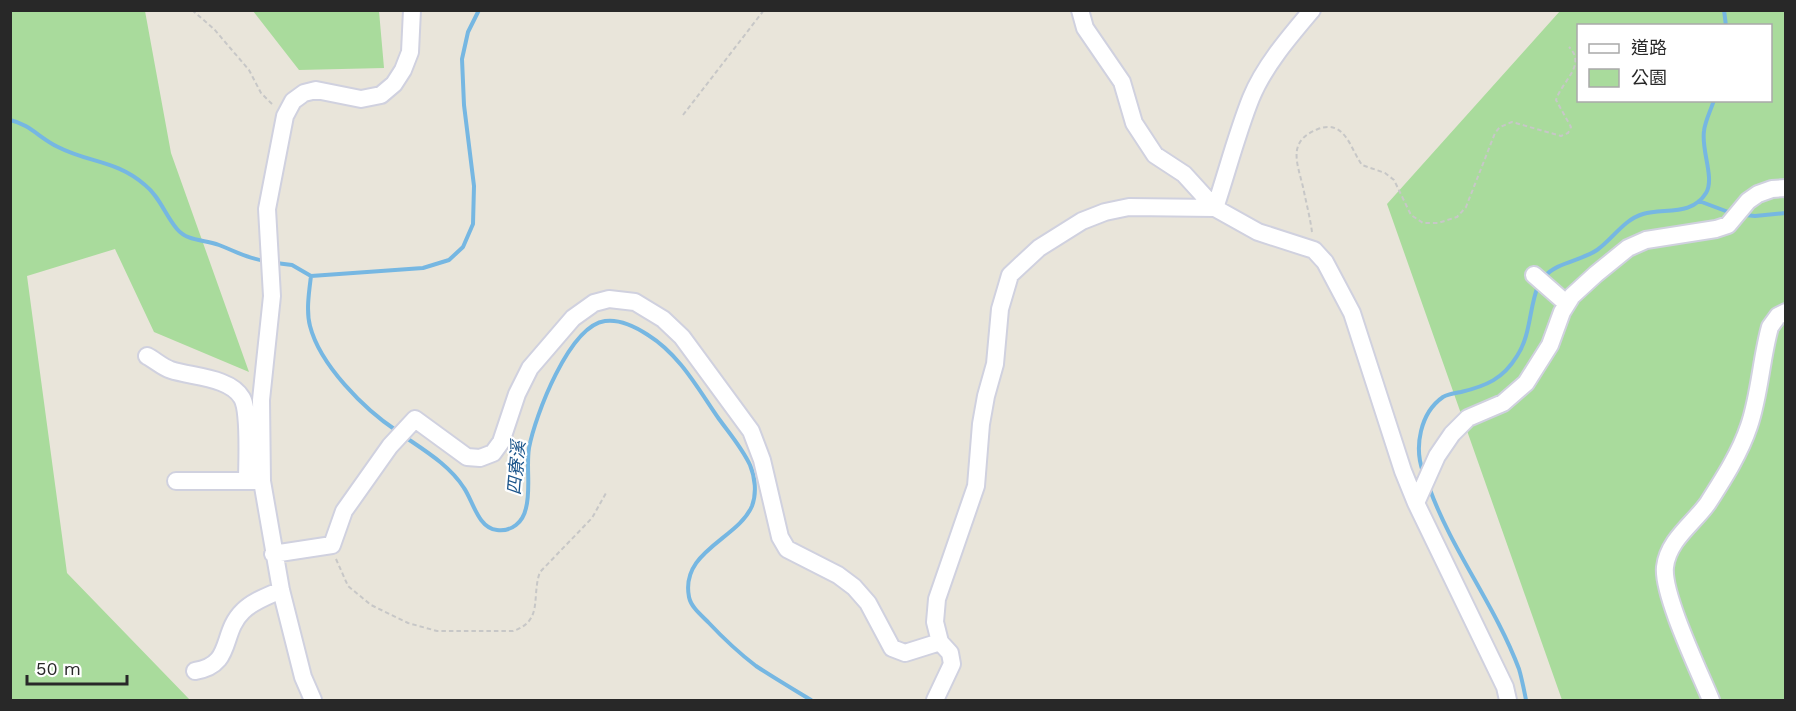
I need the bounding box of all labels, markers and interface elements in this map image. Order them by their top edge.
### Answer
legend [1577,24,1772,102]
text: 道路 [1631,37,1667,58]
text: 公園 [1631,67,1667,88]
water label: 四寮溪 [503,437,529,496]
scale bar [27,648,128,686]
text: 50 m [36,658,81,679]

